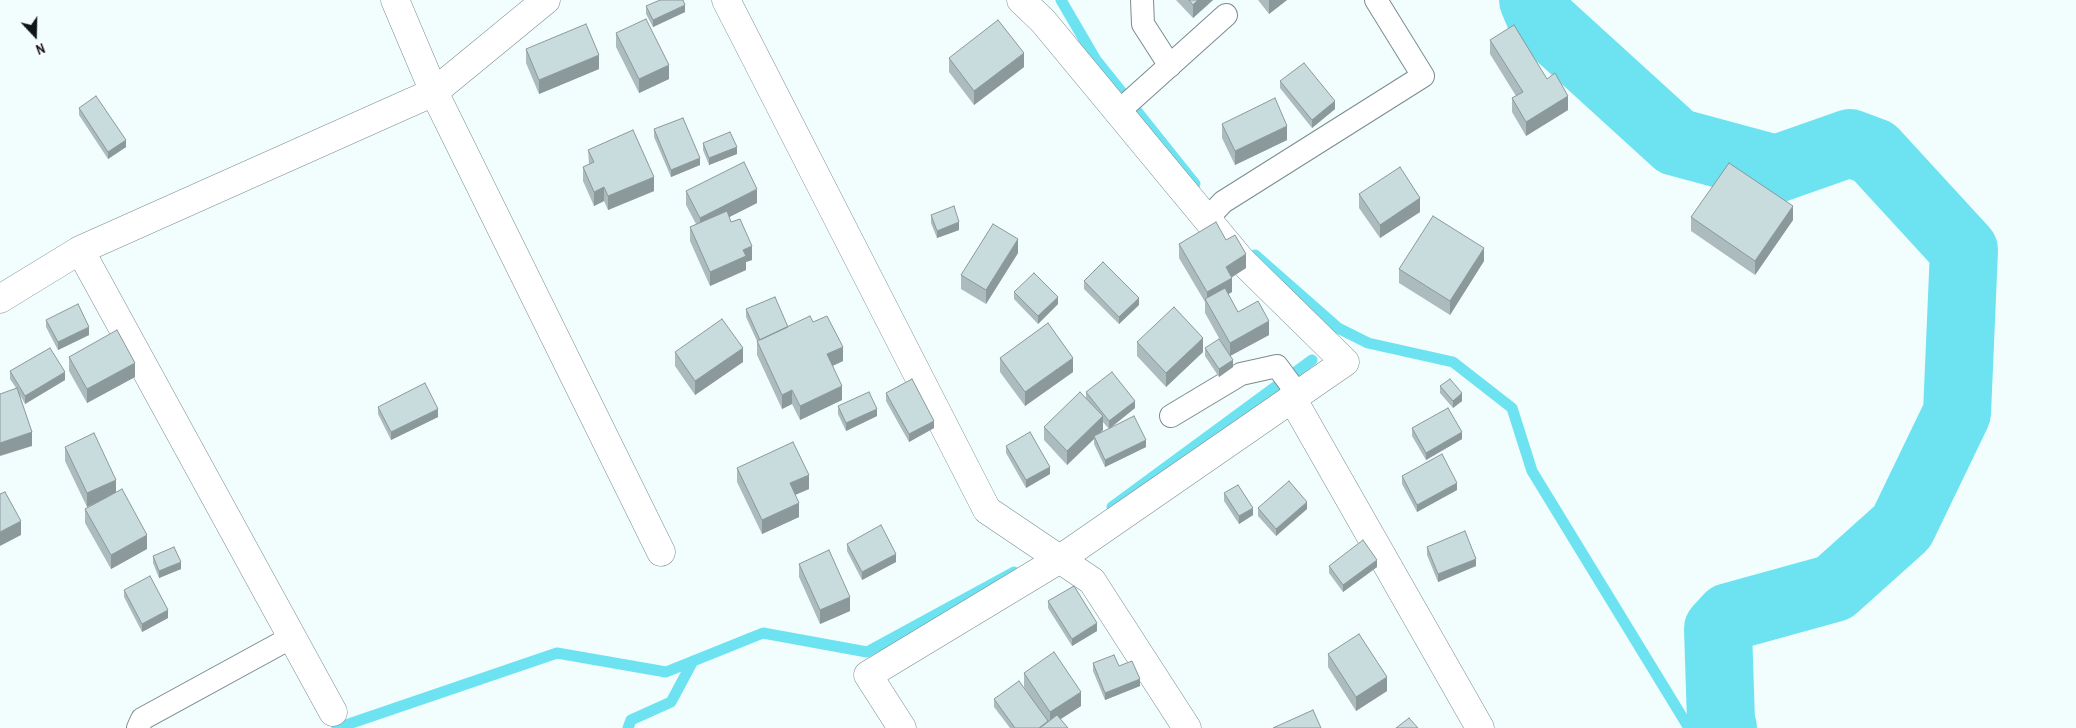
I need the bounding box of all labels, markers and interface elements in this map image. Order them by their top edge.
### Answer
north arrow [10,10,60,60]
text: N [33,39,47,59]

